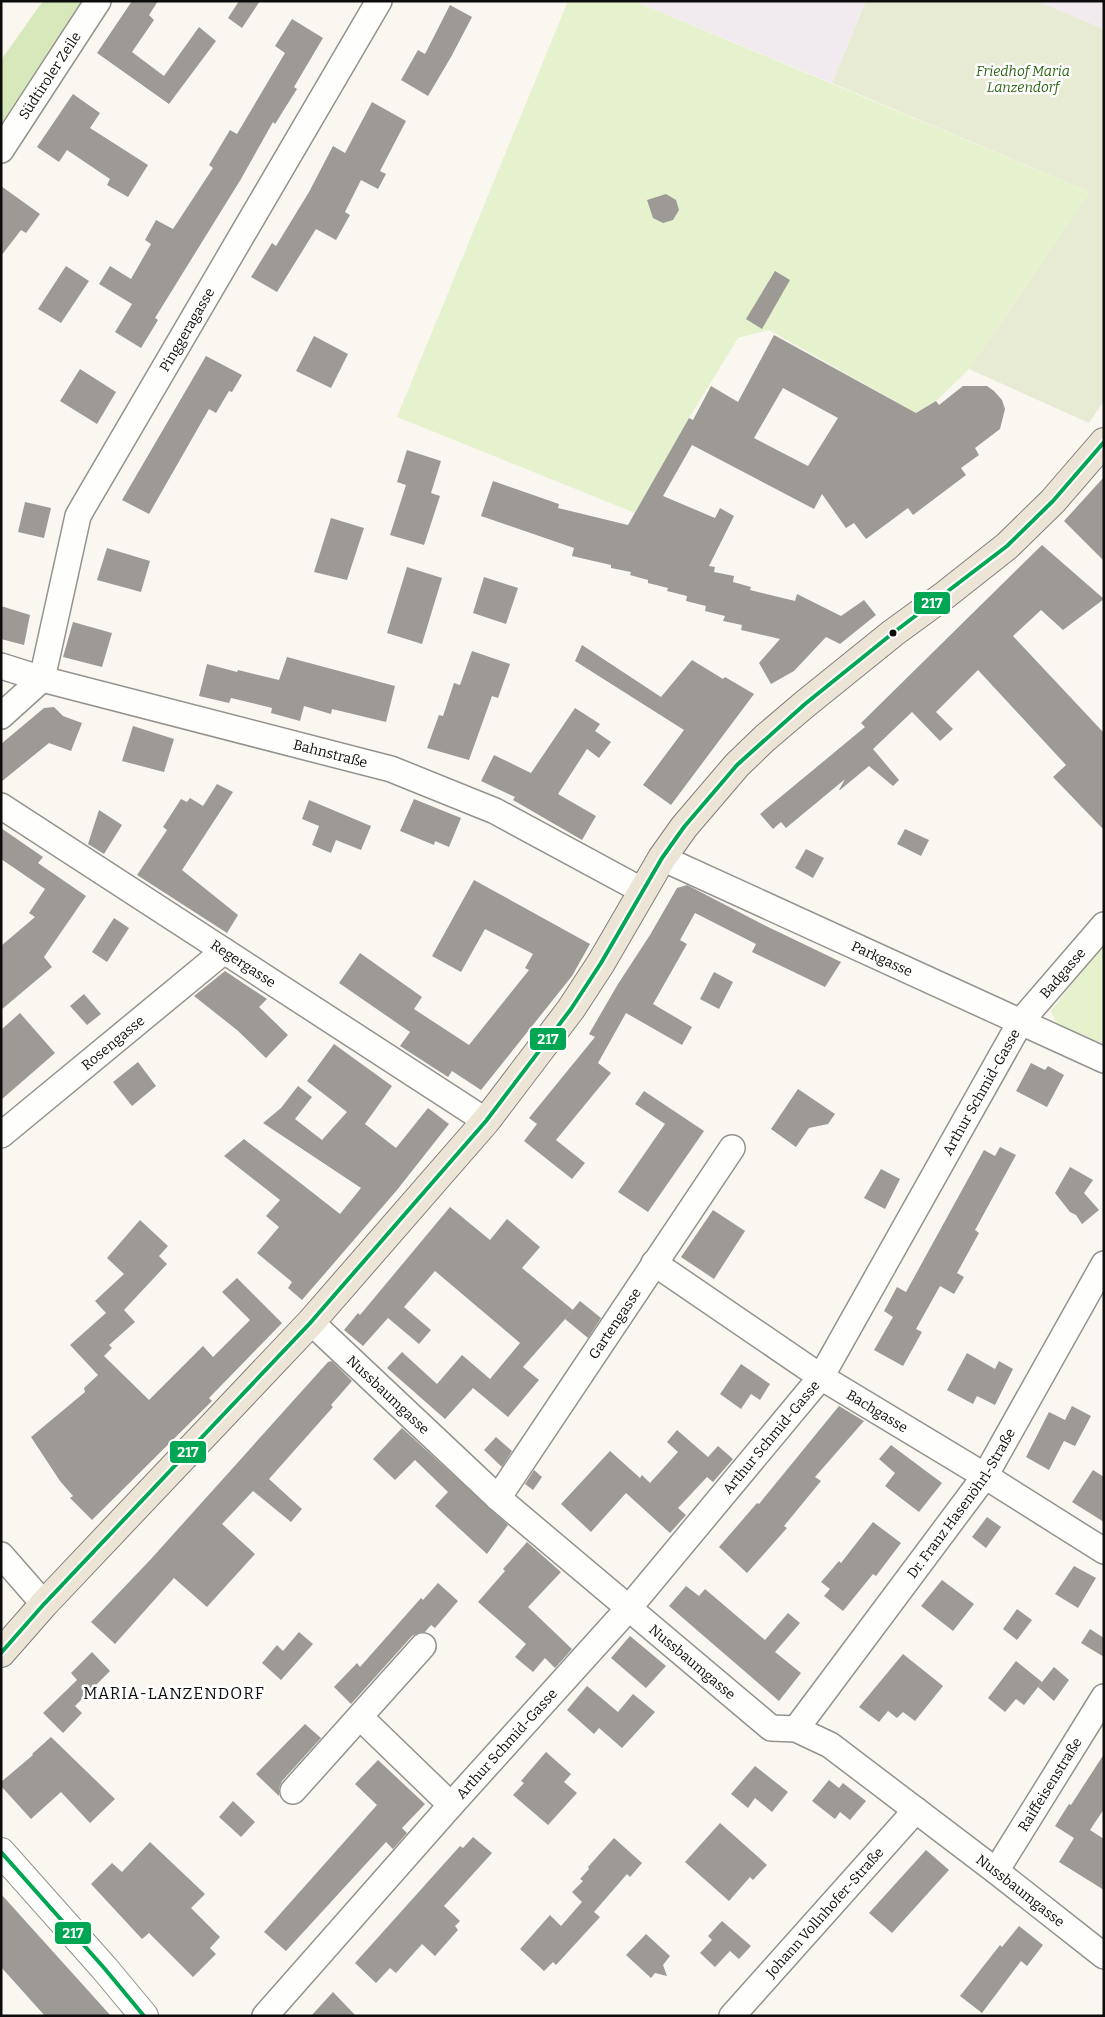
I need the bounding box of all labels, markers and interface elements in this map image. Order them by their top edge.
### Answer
street label: Südtiroler Zeile [15,29,85,123]
park label: Friedhof Maria Lanzendorf [976,63,1070,96]
street label: Pinggeragasse [156,285,218,375]
line badge: 217 [913,591,951,615]
text: 217 [921,595,943,612]
unlabelled marker [888,628,898,638]
street label: Bahnstraße [292,736,369,772]
street label: Regergasse [207,936,279,991]
street label: Parkgasse [849,938,915,980]
street label: Badgasse [1036,945,1089,1002]
street label: Rosengasse [78,1012,148,1074]
street label: Arthur Schmid-Gasse [939,1026,1024,1158]
line badge: 217 [529,1027,567,1051]
text: 217 [537,1031,559,1048]
street label: Gartengasse [585,1285,645,1362]
street label: Nussbaumgasse [343,1352,433,1438]
street label: Arthur Schmid-Gasse [719,1377,823,1498]
street label: Bachgasse [843,1386,911,1436]
street label: Dr. Franz Hasenöhrl-Straße [904,1425,1019,1582]
line badge: 217 [169,1440,207,1464]
text: 217 [177,1444,199,1461]
street label: Nussbaumgasse [646,1621,739,1703]
district label: MARIA-LANZENDORF [83,1684,265,1703]
street label: Arthur Schmid-Gasse [453,1685,561,1802]
street label: Raiffeisenstraße [1015,1735,1086,1835]
street label: Johann Vollnhofer-Straße [762,1844,887,1982]
street label: Nussbaumgasse [973,1851,1068,1931]
line badge: 217 [54,1921,92,1945]
text: 217 [62,1925,84,1942]

